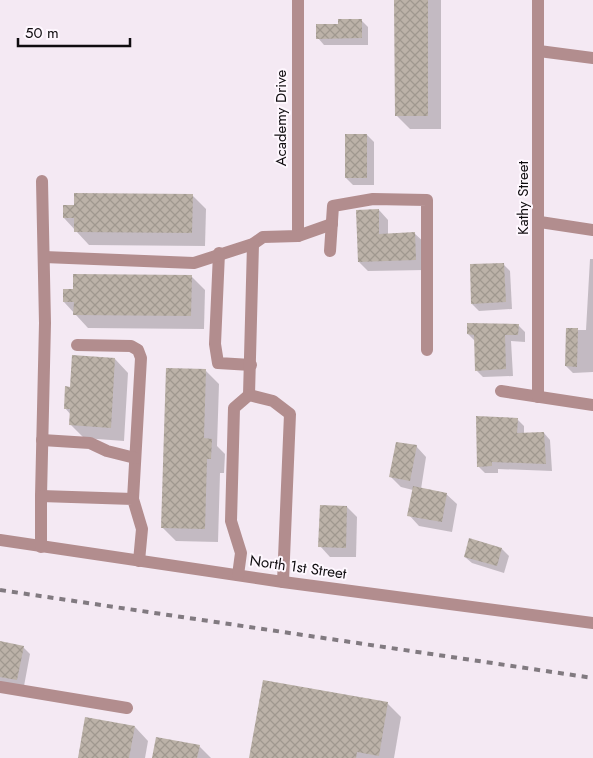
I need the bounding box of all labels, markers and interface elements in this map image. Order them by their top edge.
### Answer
scale bar [18,15,130,47]
text: 50 m [25,22,59,44]
street label: Academy Drive [270,69,292,166]
street label: Kathy Street [512,161,534,235]
street label: North 1st Street [248,549,348,585]

